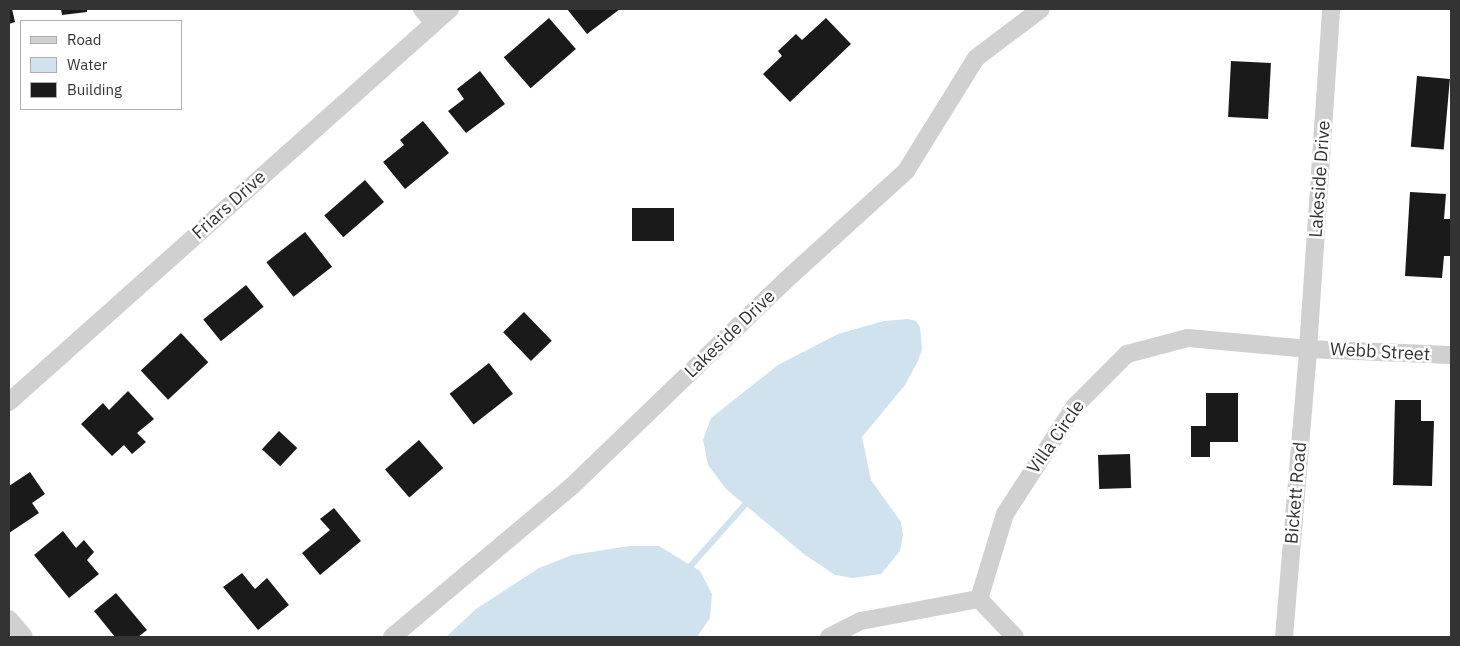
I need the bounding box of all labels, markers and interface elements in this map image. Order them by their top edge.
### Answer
legend [20,20,182,110]
text: Road [67,30,102,49]
text: Water [67,55,107,74]
text: Building [67,80,122,99]
street label: Lakeside Drive [1305,120,1335,238]
street label: Friars Drive [188,166,270,244]
street label: Lakeside Drive [680,285,780,383]
street label: Webb Street [1329,339,1431,365]
street label: Villa Circle [1023,396,1089,478]
street label: Bickett Road [1281,441,1311,545]

